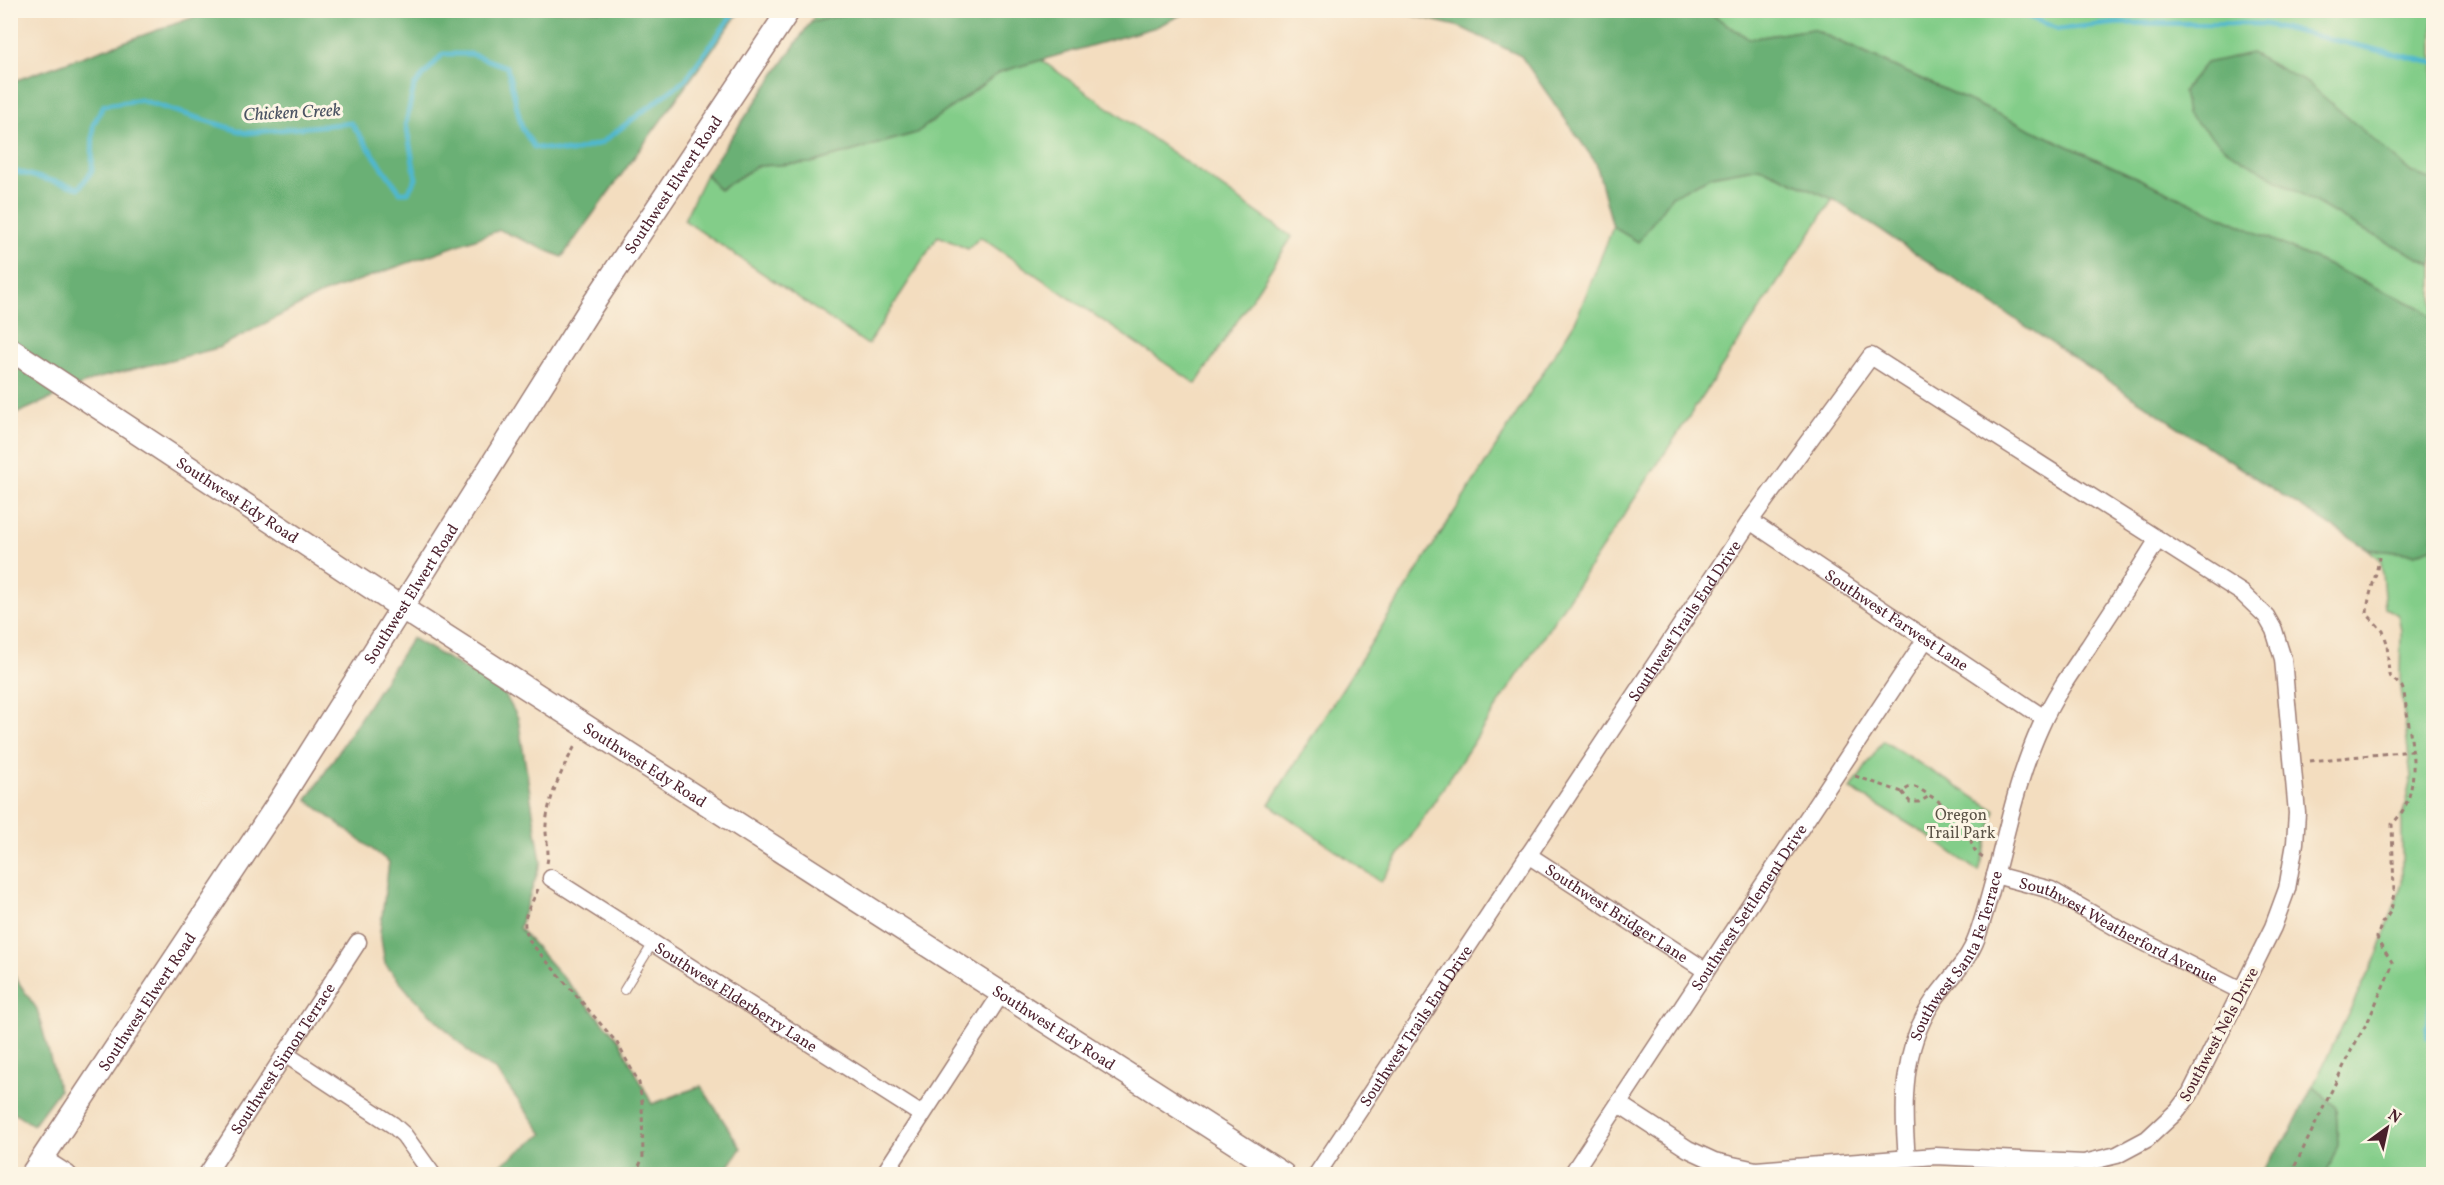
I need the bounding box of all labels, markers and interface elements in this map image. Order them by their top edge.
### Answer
water label: Chicken Creek [243,98,342,129]
street label: Southwest Elwert Road [620,112,729,259]
street label: Southwest Edy Road [171,453,302,550]
street label: Southwest Elwert Road [360,520,465,669]
street label: Southwest Trails End Drive [1624,537,1747,707]
street label: Southwest Farwest Lane [1820,565,1972,677]
street label: Southwest Edy Road [578,718,710,814]
park label: Oregon Trail Park [1927,805,1996,845]
street label: Southwest Settlement Drive [1687,820,1813,996]
street label: Southwest Bridger Lane [1540,860,1692,969]
street label: Southwest Santa Fe Terrace [1906,869,2009,1044]
street label: Southwest Weatherford Avenue [2016,873,2221,991]
street label: Southwest Elwert Road [94,929,202,1076]
street label: Southwest Elderberry Lane [650,938,821,1058]
street label: Southwest Trails End Drive [1355,942,1479,1112]
street label: Southwest Nels Drive [2175,964,2265,1106]
street label: Southwest Simon Terrace [226,979,341,1140]
street label: Southwest Edy Road [987,981,1119,1076]
north arrow [2357,1098,2417,1158]
text: N [2383,1105,2405,1130]

